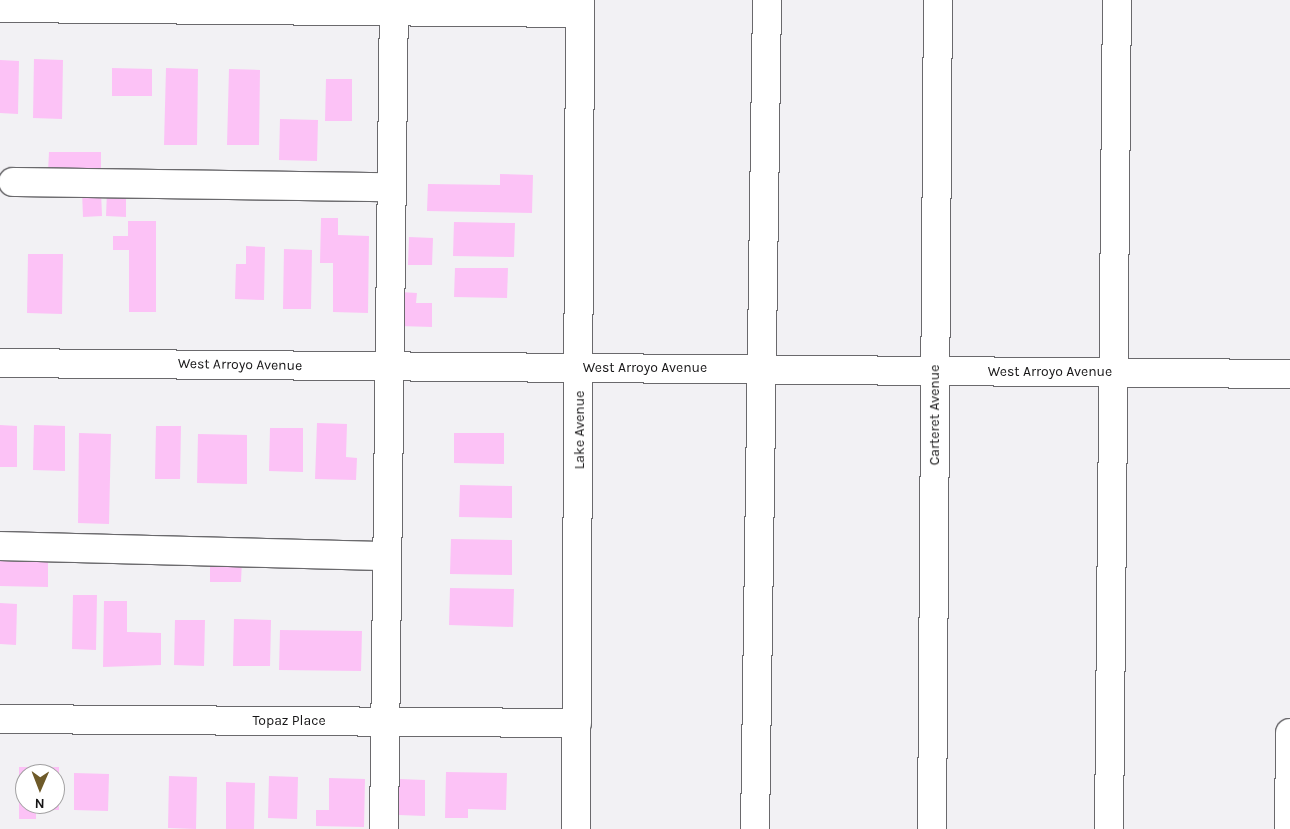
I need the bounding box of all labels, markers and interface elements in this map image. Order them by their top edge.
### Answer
street label: West Arroyo Avenue [178,356,302,374]
street label: West Arroyo Avenue [583,360,707,376]
street label: West Arroyo Avenue [988,364,1112,380]
street label: Carteret Avenue [927,365,943,465]
street label: Lake Avenue [572,391,588,469]
street label: Topaz Place [252,713,326,729]
north arrow [15,764,65,814]
text: N [35,795,45,812]

